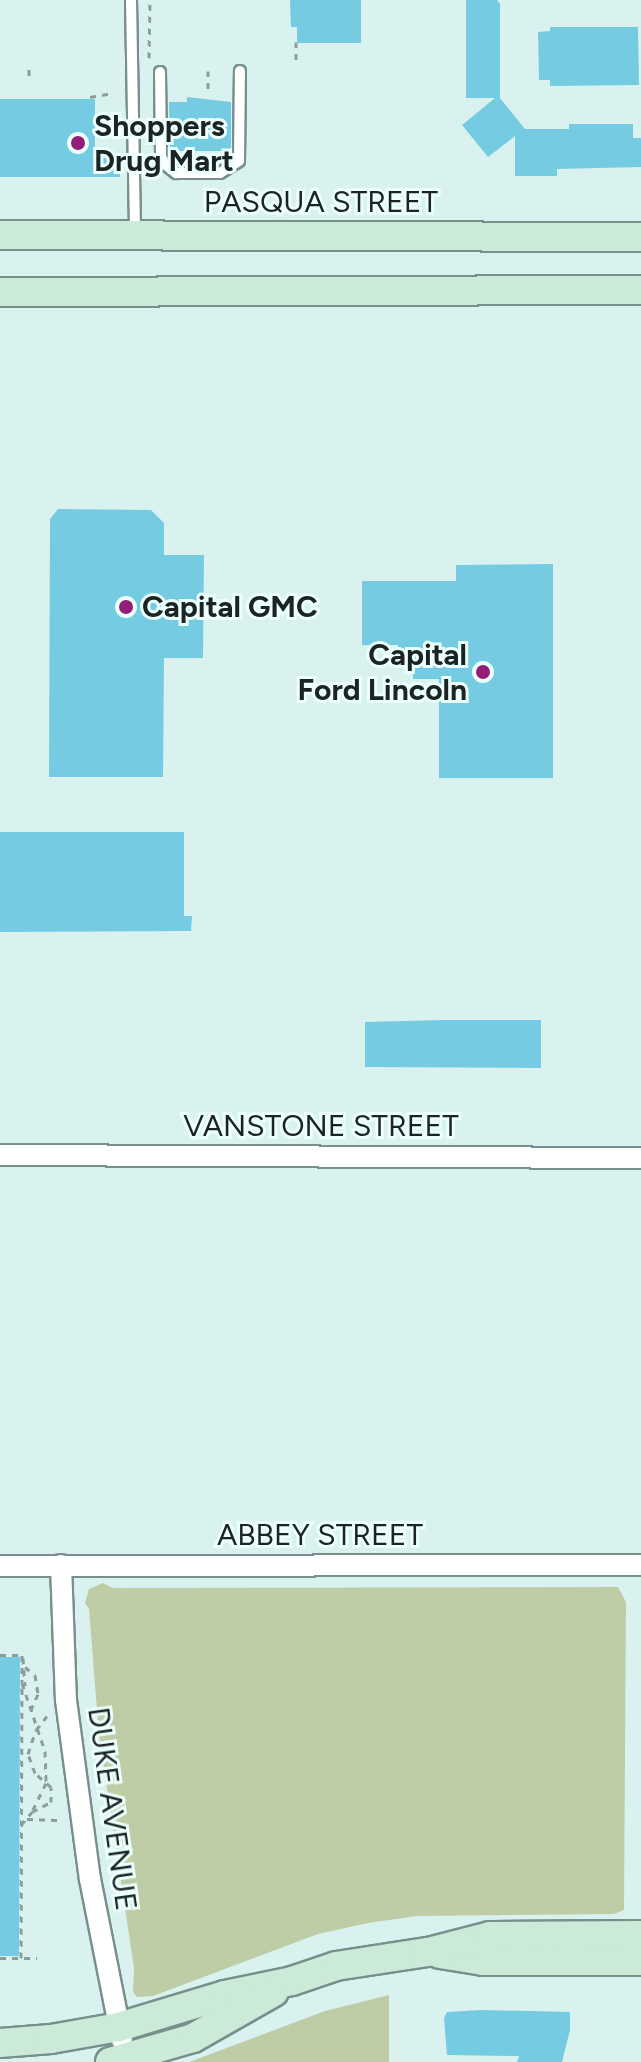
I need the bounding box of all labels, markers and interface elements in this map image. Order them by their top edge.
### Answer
place label: Shoppers Drug Mart [94,108,234,178]
marker: Shoppers Drug Mart [69,134,87,152]
street label: PASQUA STREET [204,184,438,220]
place label: Capital GMC [142,589,318,625]
marker: Capital GMC [117,598,135,616]
place label: Capital Ford Lincoln [298,637,467,708]
marker: Capital Ford Lincoln [474,663,492,681]
street label: VANSTONE STREET [183,1108,459,1144]
street label: ABBEY STREET [217,1517,423,1553]
street label: DUKE AVENUE [80,1705,144,1913]

